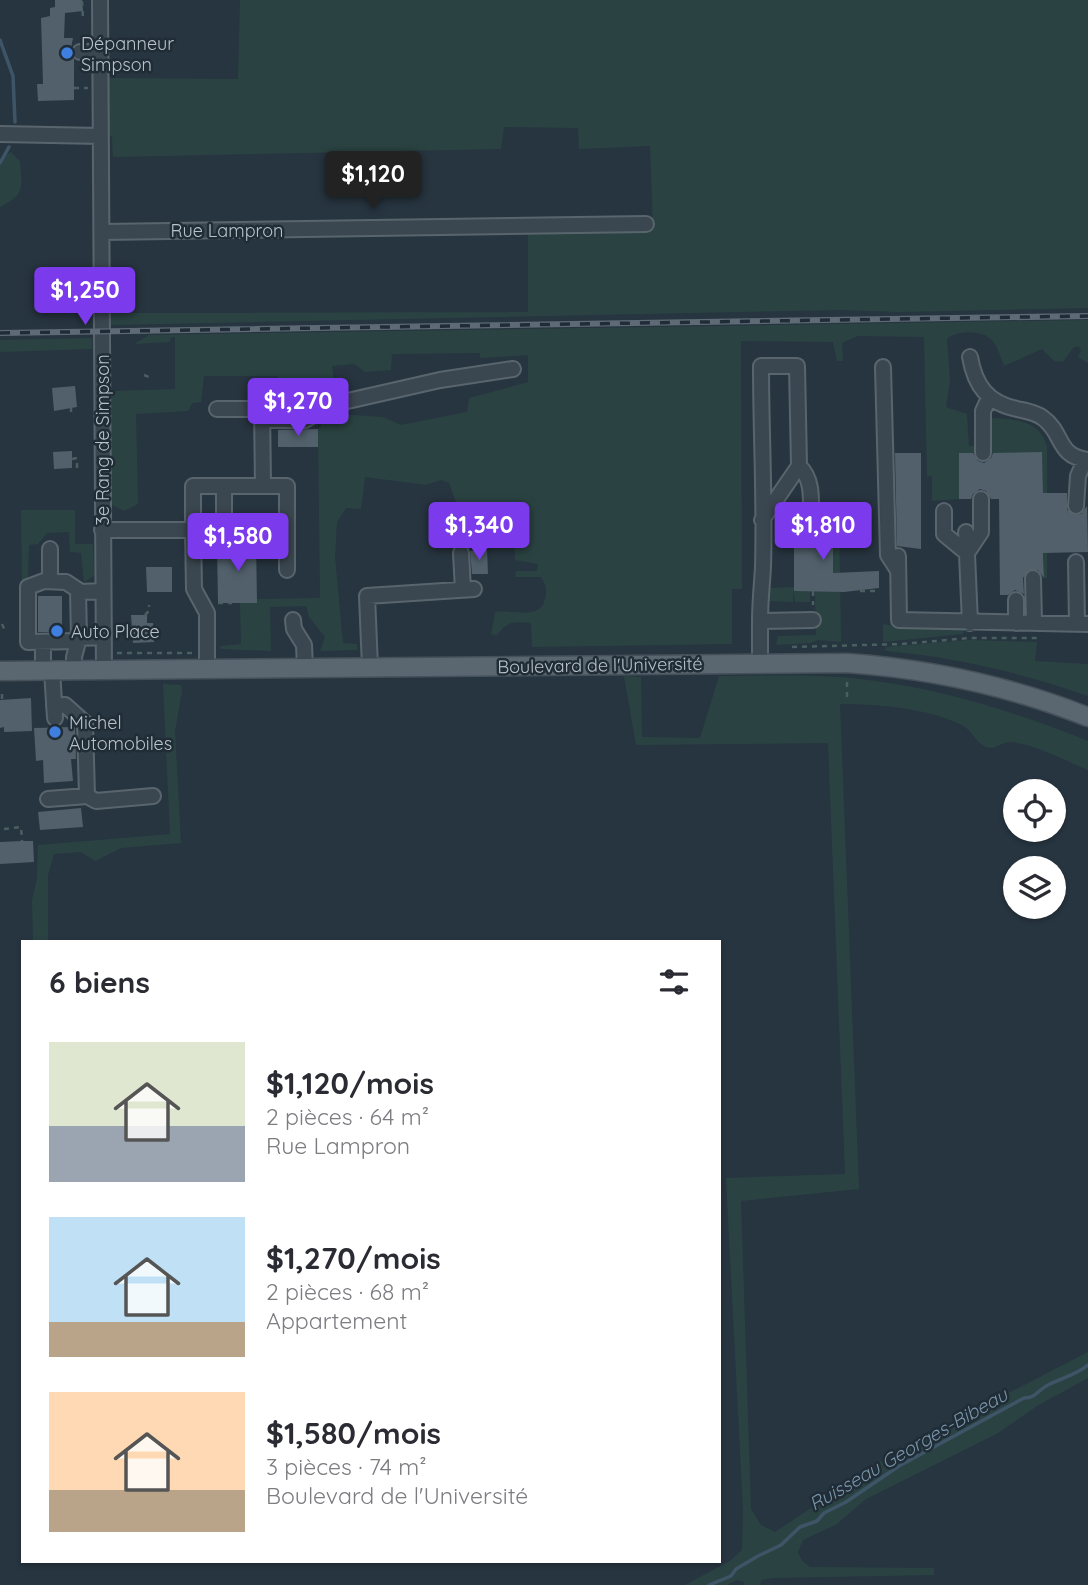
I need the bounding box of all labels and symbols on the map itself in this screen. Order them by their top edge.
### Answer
place label: Dépanneur Simpson [81,32,174,76]
marker: Dépanneur Simpson [59,45,75,61]
pin: $1,120 [316,152,430,211]
street label: Rue Lampron [171,219,283,242]
pin: $1,250 [28,268,142,327]
street label: 3e Rang de Simpson [91,354,114,526]
pin: $1,270 [241,378,355,438]
pin: $1,340 [422,503,536,562]
pin: $1,810 [766,503,880,562]
pin: $1,580 [181,514,295,573]
place label: Auto Place [71,620,160,643]
marker: Auto Place [49,623,65,639]
street label: Boulevard de l'Université [497,652,703,678]
place label: Michel Automobiles [69,711,172,755]
marker: Michel Automobiles [47,724,63,740]
water label: Ruisseau Georges-Bibeau [804,1382,1013,1516]

